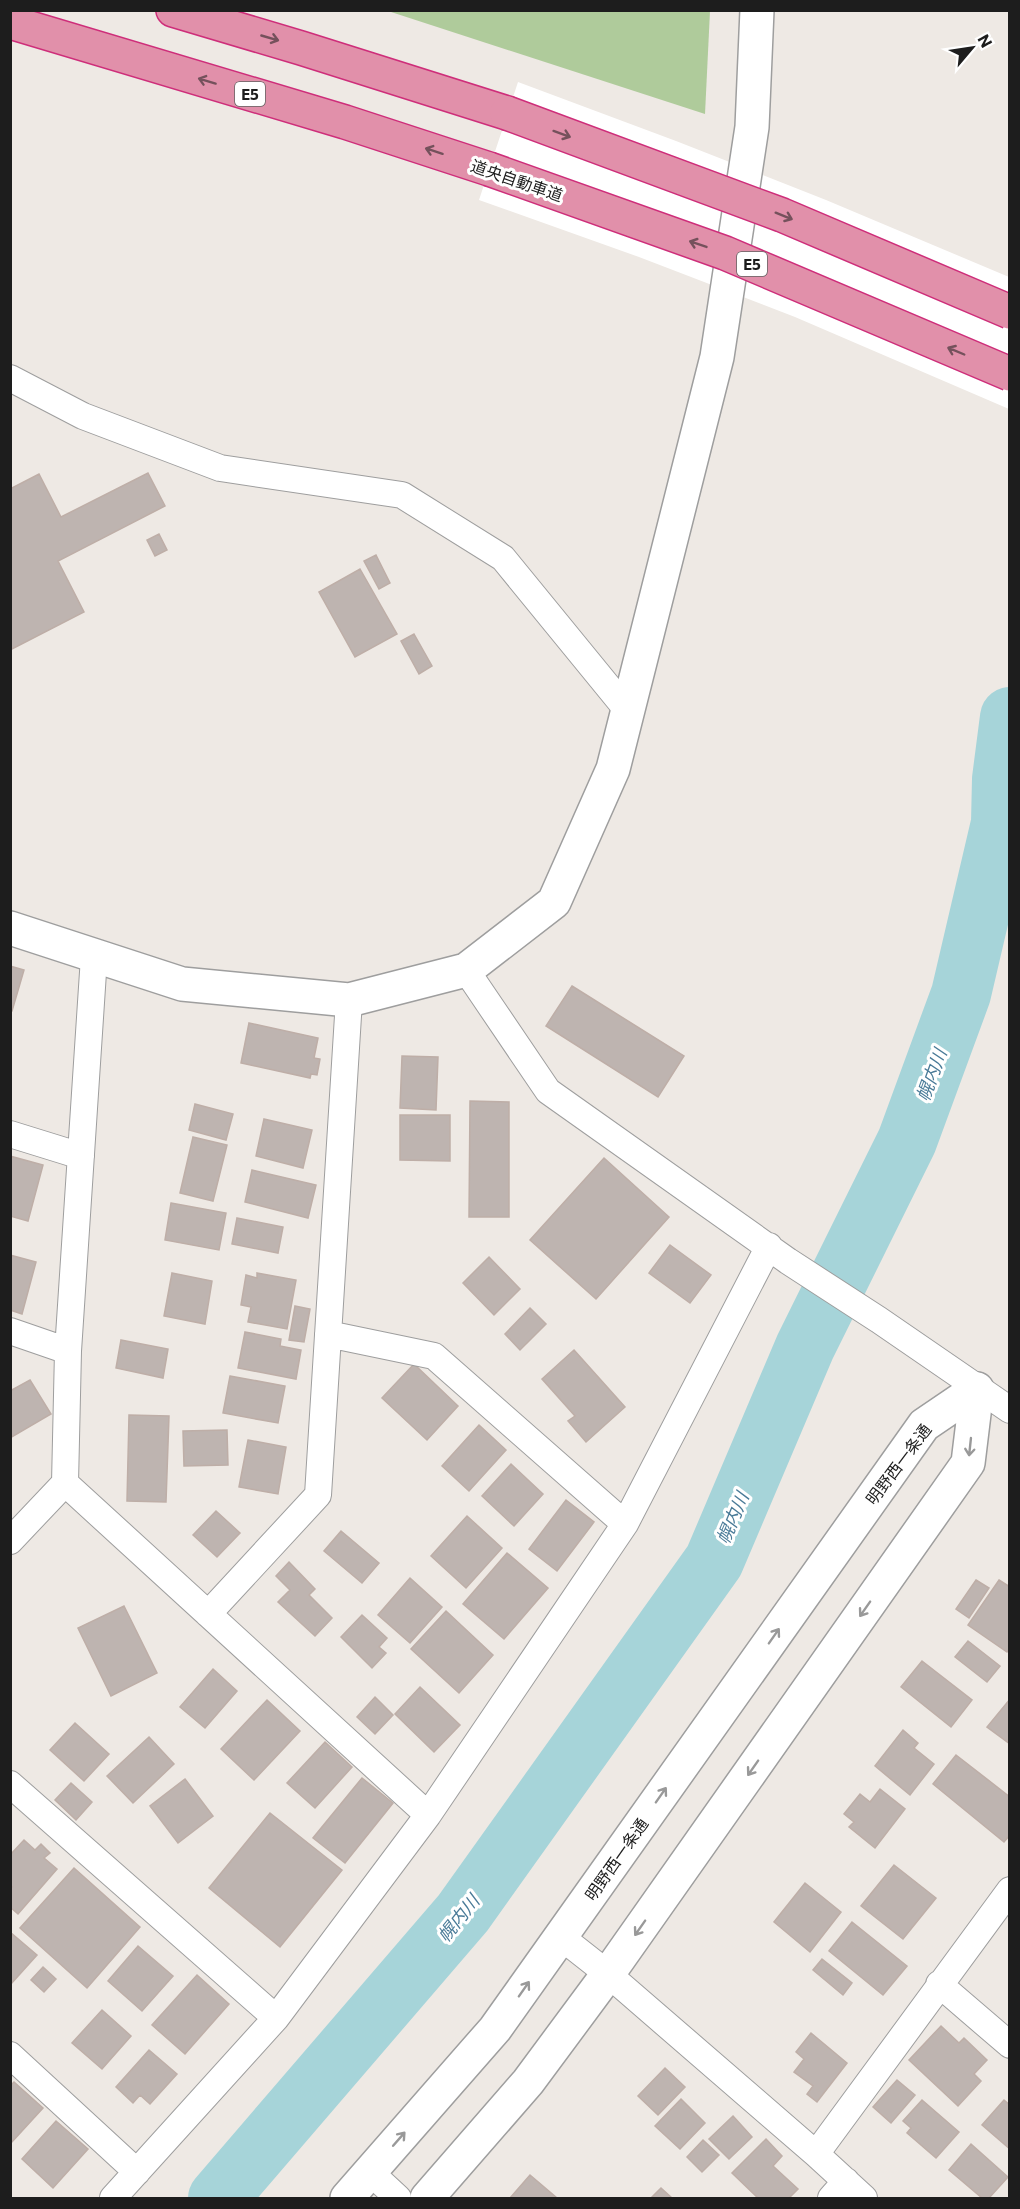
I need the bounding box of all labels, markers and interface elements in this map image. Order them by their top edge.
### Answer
north arrow [942,18,1002,78]
text: N [974,31,997,50]
one-way arrow [260,33,279,45]
one-way arrow [198,75,217,86]
road number: E5 [235,82,265,106]
one-way arrow [552,129,571,140]
one-way arrow [425,145,444,156]
street label: 道央自動車道 [469,155,565,205]
one-way arrow [775,211,793,222]
one-way arrow [690,237,708,248]
road number: E5 [737,252,767,276]
one-way arrow [947,344,965,355]
water label: 幌内川 [911,1044,951,1104]
street label: 明野西一条通 [862,1420,934,1508]
one-way arrow [964,1436,975,1456]
water label: 幌内川 [711,1487,753,1547]
one-way arrow [859,1600,871,1617]
one-way arrow [768,1629,780,1645]
one-way arrow [746,1760,759,1776]
one-way arrow [655,1788,667,1804]
street label: 明野西一条通 [581,1814,651,1904]
water label: 幌内川 [432,1889,485,1946]
one-way arrow [634,1919,646,1935]
one-way arrow [518,1981,530,1997]
one-way arrow [392,2131,406,2147]

